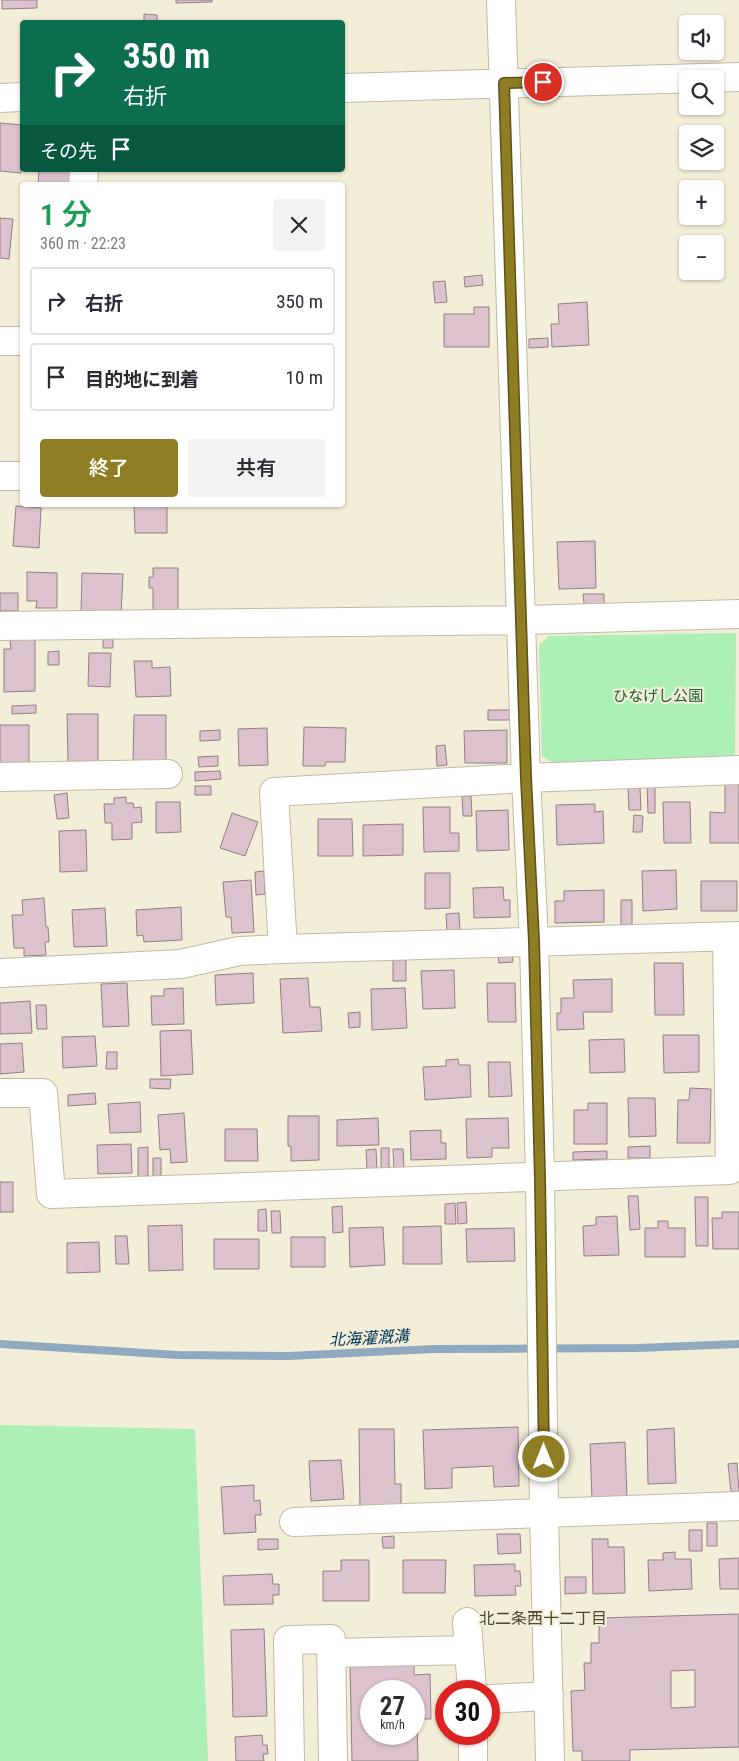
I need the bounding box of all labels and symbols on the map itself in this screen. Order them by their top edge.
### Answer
pin [522,61,564,103]
park label: ひなげし公園 [613,687,703,705]
water label: 北海灌漑溝 [329,1326,411,1350]
position arrow [517,1430,569,1482]
district label: 北二条西十二丁目 [479,1609,607,1628]
speed limit sign: 30 [435,1680,500,1745]

